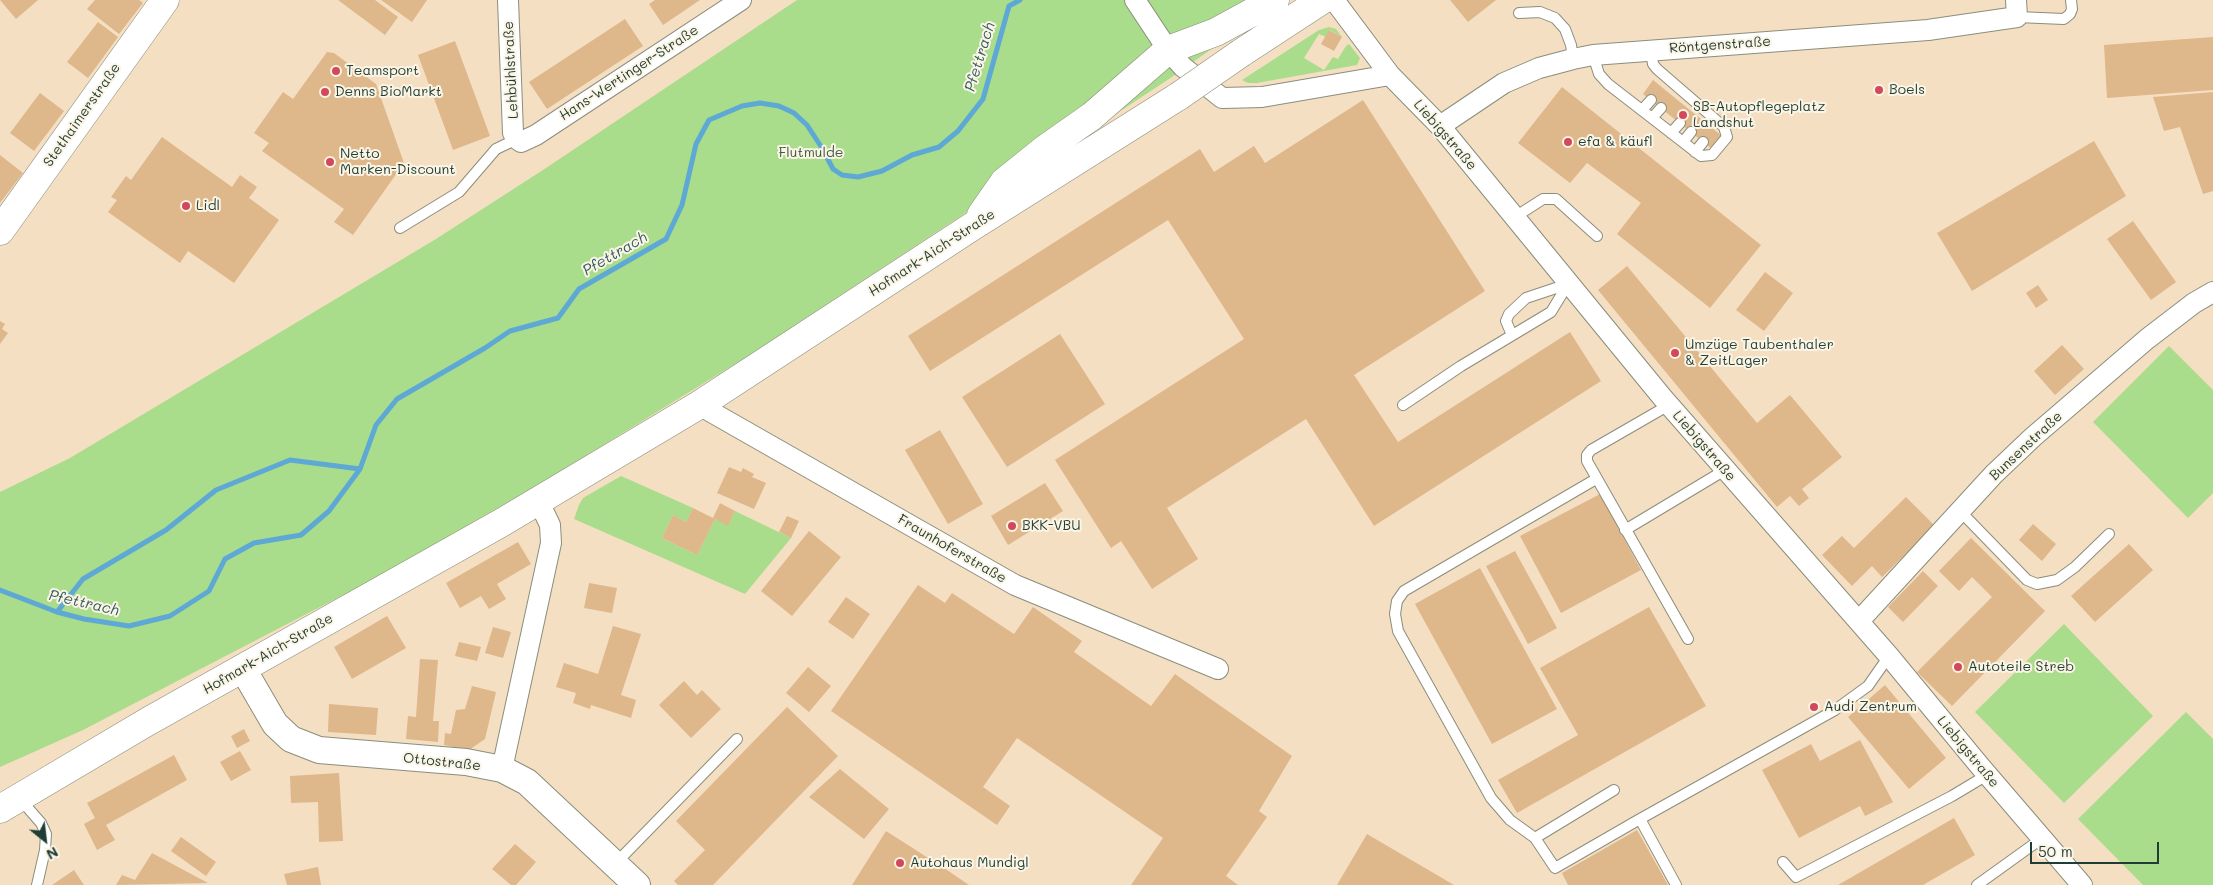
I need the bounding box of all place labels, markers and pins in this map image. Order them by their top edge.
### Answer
place label: Teamsport [346,63,419,79]
marker: Teamsport [330,65,342,77]
place label: Boels [1889,82,1925,98]
place label: Denns BioMarkt [335,84,442,100]
marker: Boels [1873,84,1885,96]
marker: Denns BioMarkt [319,86,331,98]
place label: SB-Autopflegeplatz Landshut [1693,99,1825,132]
marker: SB-Autopflegeplatz Landshut [1677,109,1689,121]
place label: efa & käufl [1578,134,1653,150]
marker: efa & käufl [1562,136,1574,148]
place label: Netto Marken-Discount [340,146,455,178]
marker: Netto Marken-Discount [324,156,336,168]
place label: Lidl [196,198,220,214]
marker: Lidl [180,200,192,212]
place label: Umzüge Taubenthaler & ZeitLager [1685,337,1834,370]
marker: Umzüge Taubenthaler & ZeitLager [1669,347,1681,359]
place label: BKK-VBU [1022,518,1081,534]
marker: BKK-VBU [1006,520,1018,532]
place label: Autoteile Streb [1968,659,2074,675]
marker: Autoteile Streb [1952,661,1964,673]
place label: Audi Zentrum [1824,699,1917,715]
marker: Audi Zentrum [1808,701,1820,713]
place label: Autohaus Mundigl [910,855,1029,871]
marker: Autohaus Mundigl [894,857,906,869]

